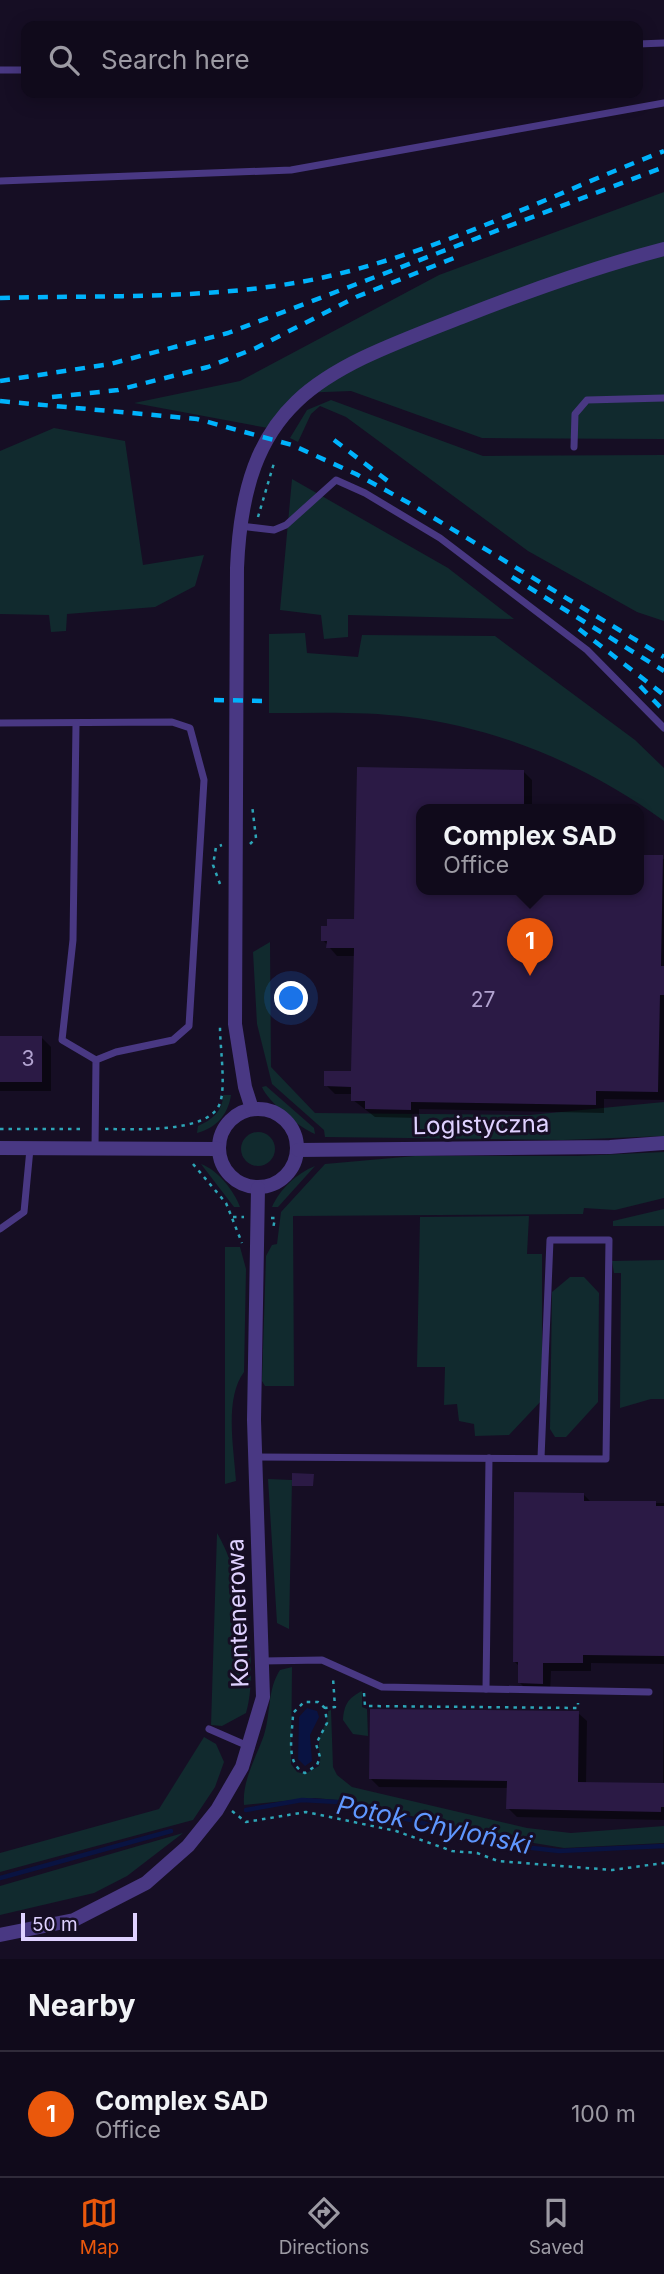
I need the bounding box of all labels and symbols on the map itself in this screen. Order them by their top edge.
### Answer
pin: 1 [507,918,553,976]
your location [274,981,308,1015]
house number: 27 [471,987,495,1012]
house number: 3 [22,1046,34,1071]
street label: Logistyczna [412,1109,550,1140]
street label: Kontenerowa [220,1538,255,1688]
water label: Potok Chyloński [334,1789,535,1860]
scale bar [21,1910,136,1942]

